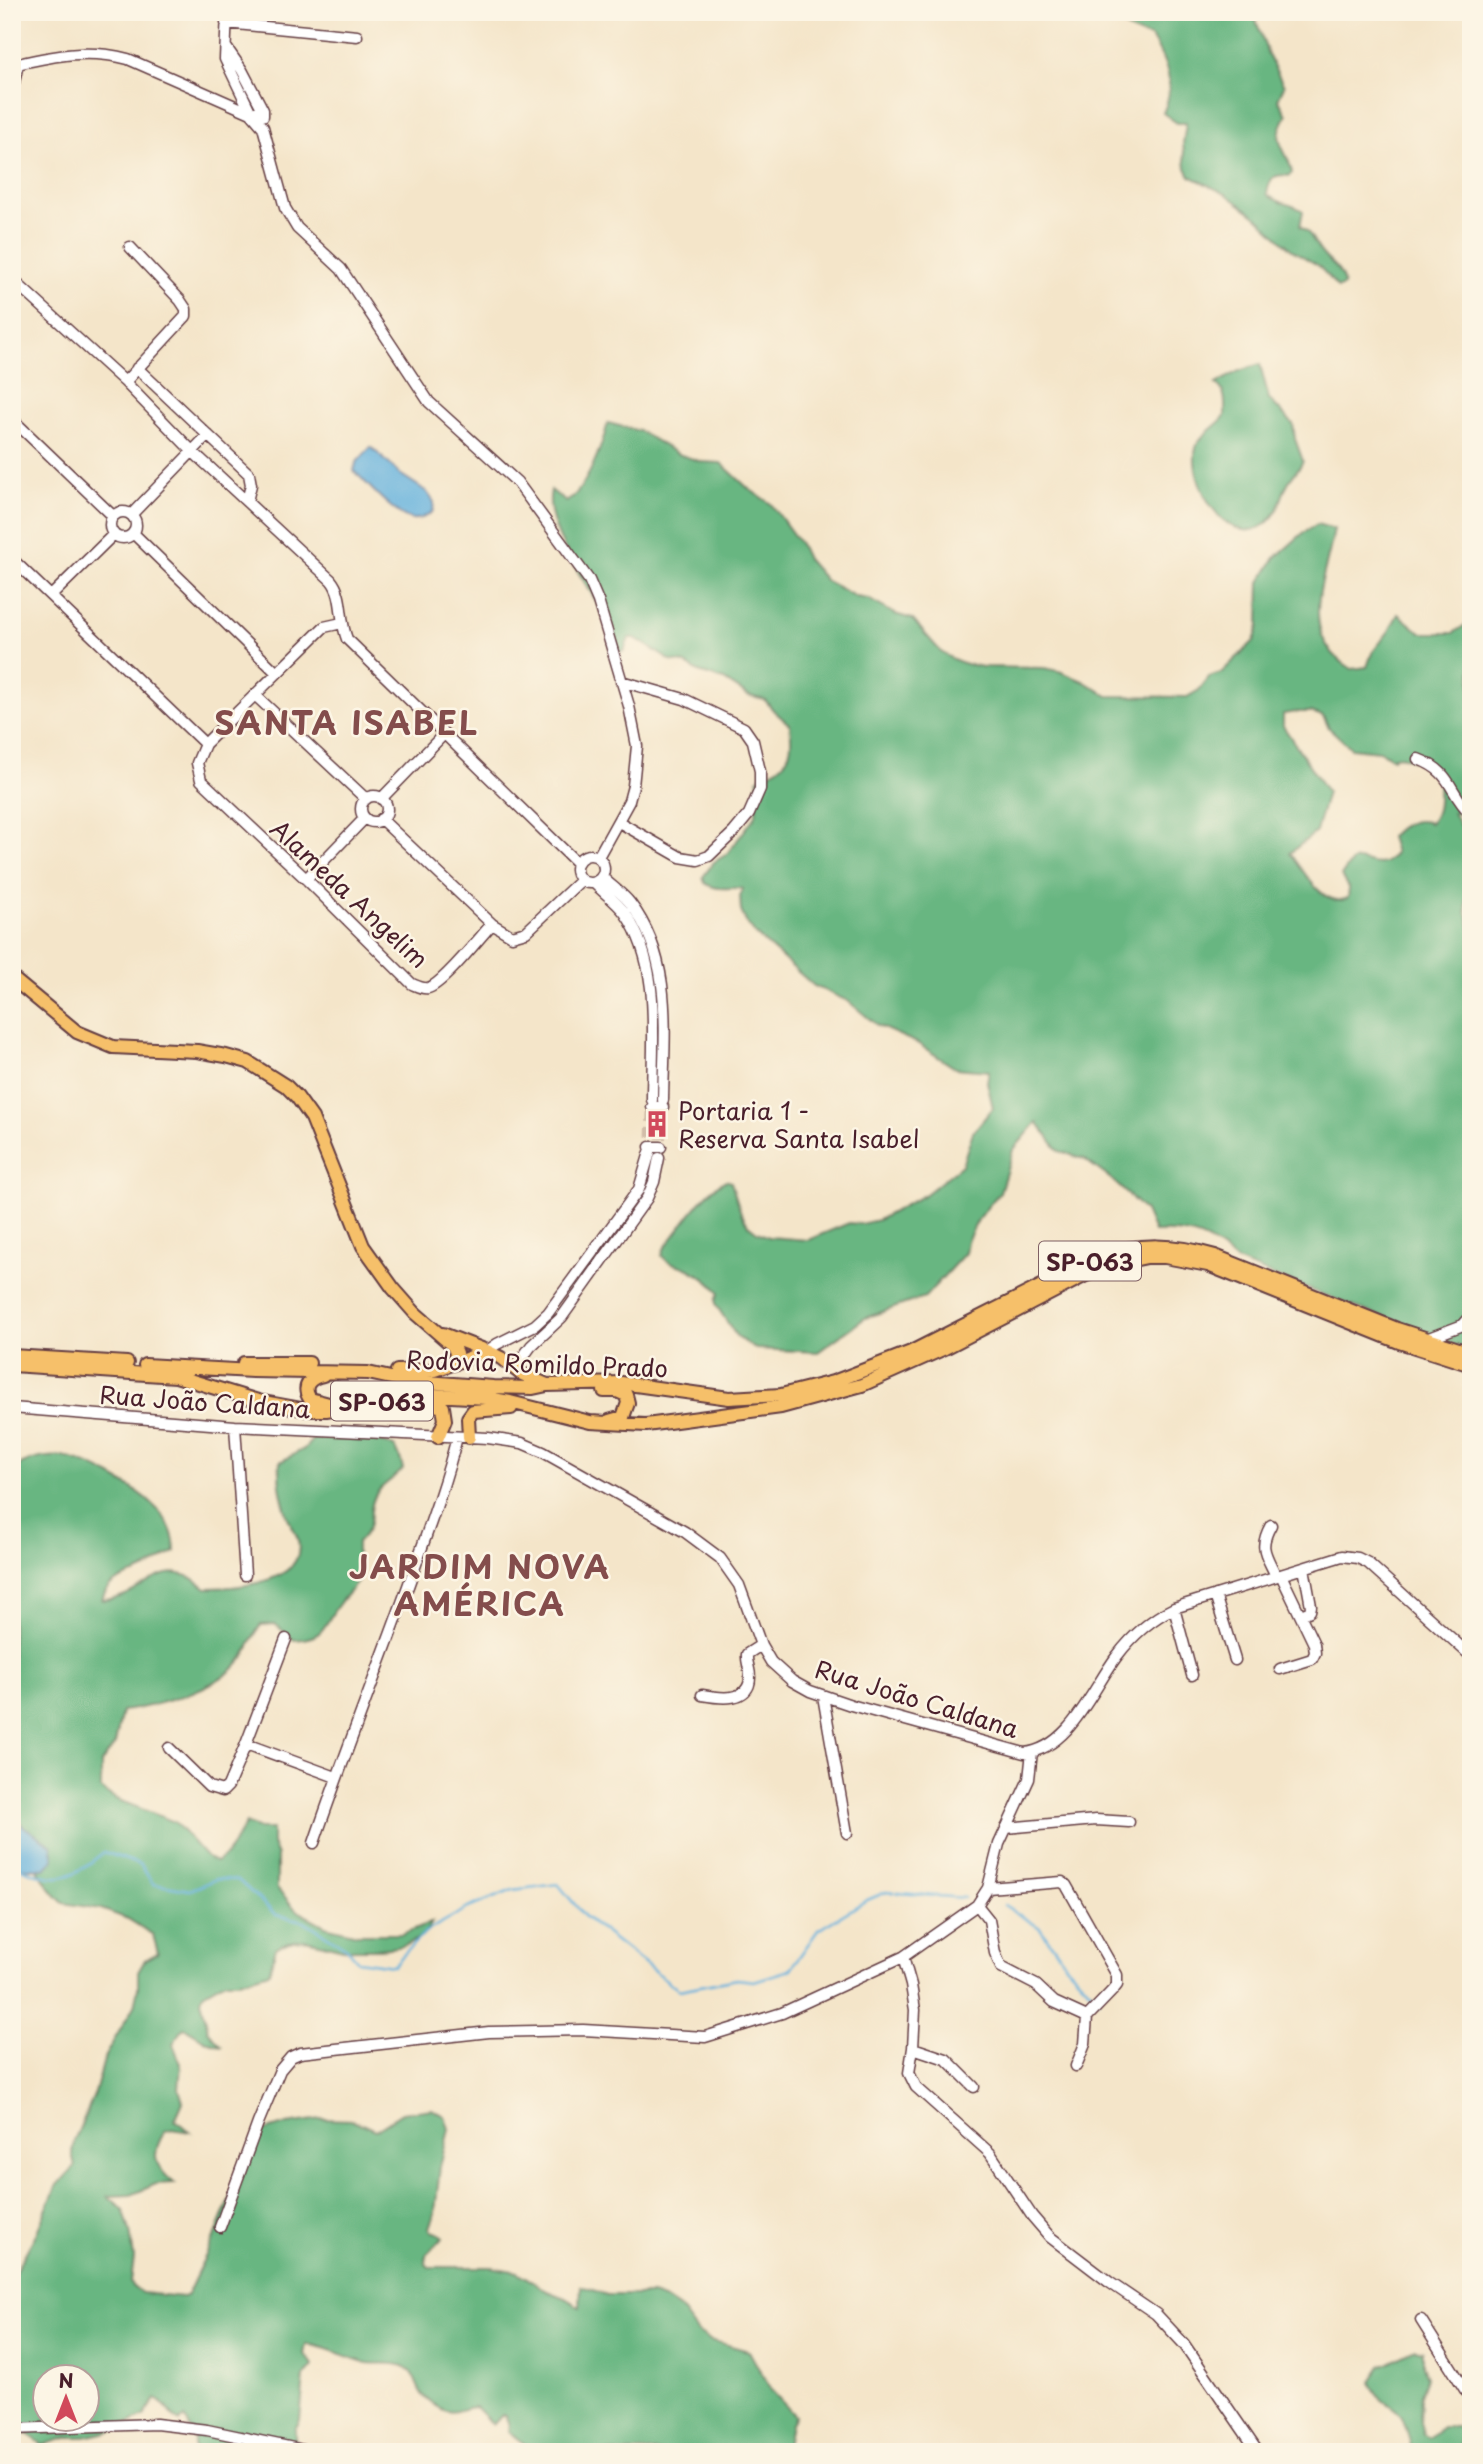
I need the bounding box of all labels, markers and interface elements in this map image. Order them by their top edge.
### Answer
district label: SANTA ISABEL [215,698,479,746]
street label: Alameda Angelim [263,810,437,976]
place label: Portaria 1 - Reserva Santa Isabel [678,1092,919,1156]
building icon: Portaria 1 - Reserva Santa Isabel [642,1109,672,1139]
road number: SP-063 [1039,1242,1141,1280]
street label: Rodovia Romildo Prado [406,1340,668,1386]
street label: Rua João Caldana [98,1376,312,1426]
road number: SP-063 [331,1382,433,1420]
district label: JARDIM NOVA AMÉRICA [349,1542,611,1627]
street label: Rua João Caldana [811,1650,1023,1746]
north arrow [32,2362,102,2432]
text: N [58,2366,74,2394]

